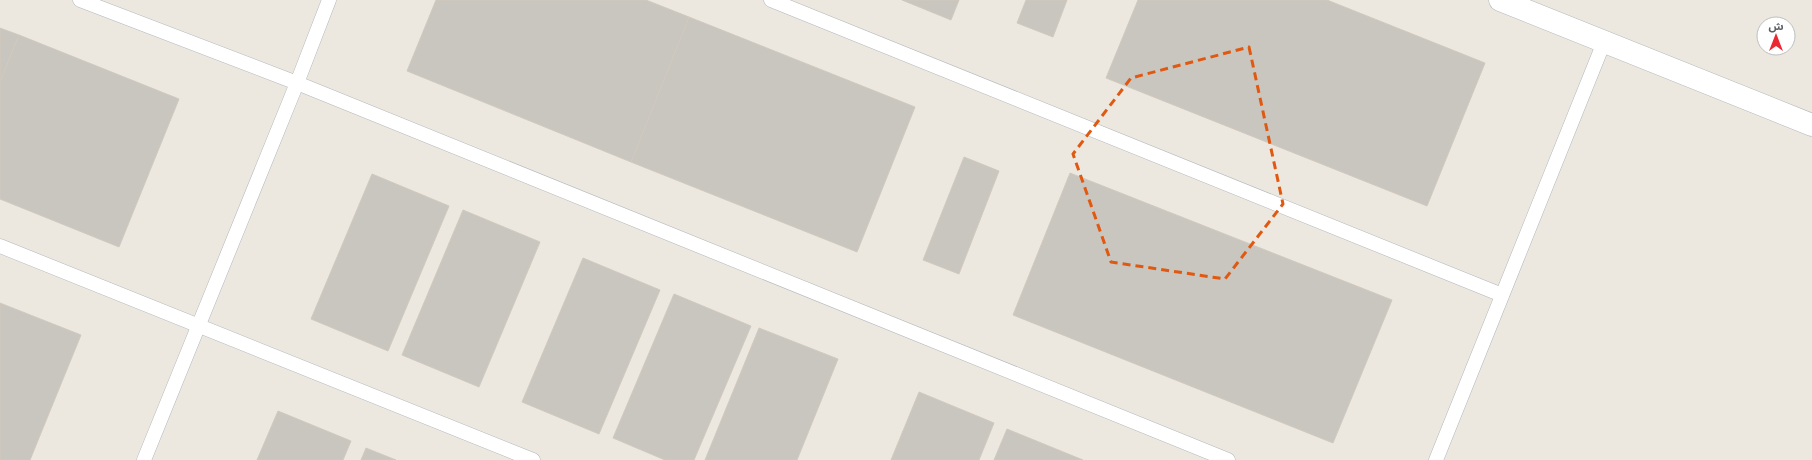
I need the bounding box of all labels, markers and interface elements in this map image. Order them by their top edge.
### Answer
north arrow [1756,16,1796,56]
text: ش [1768,18,1784,34]

